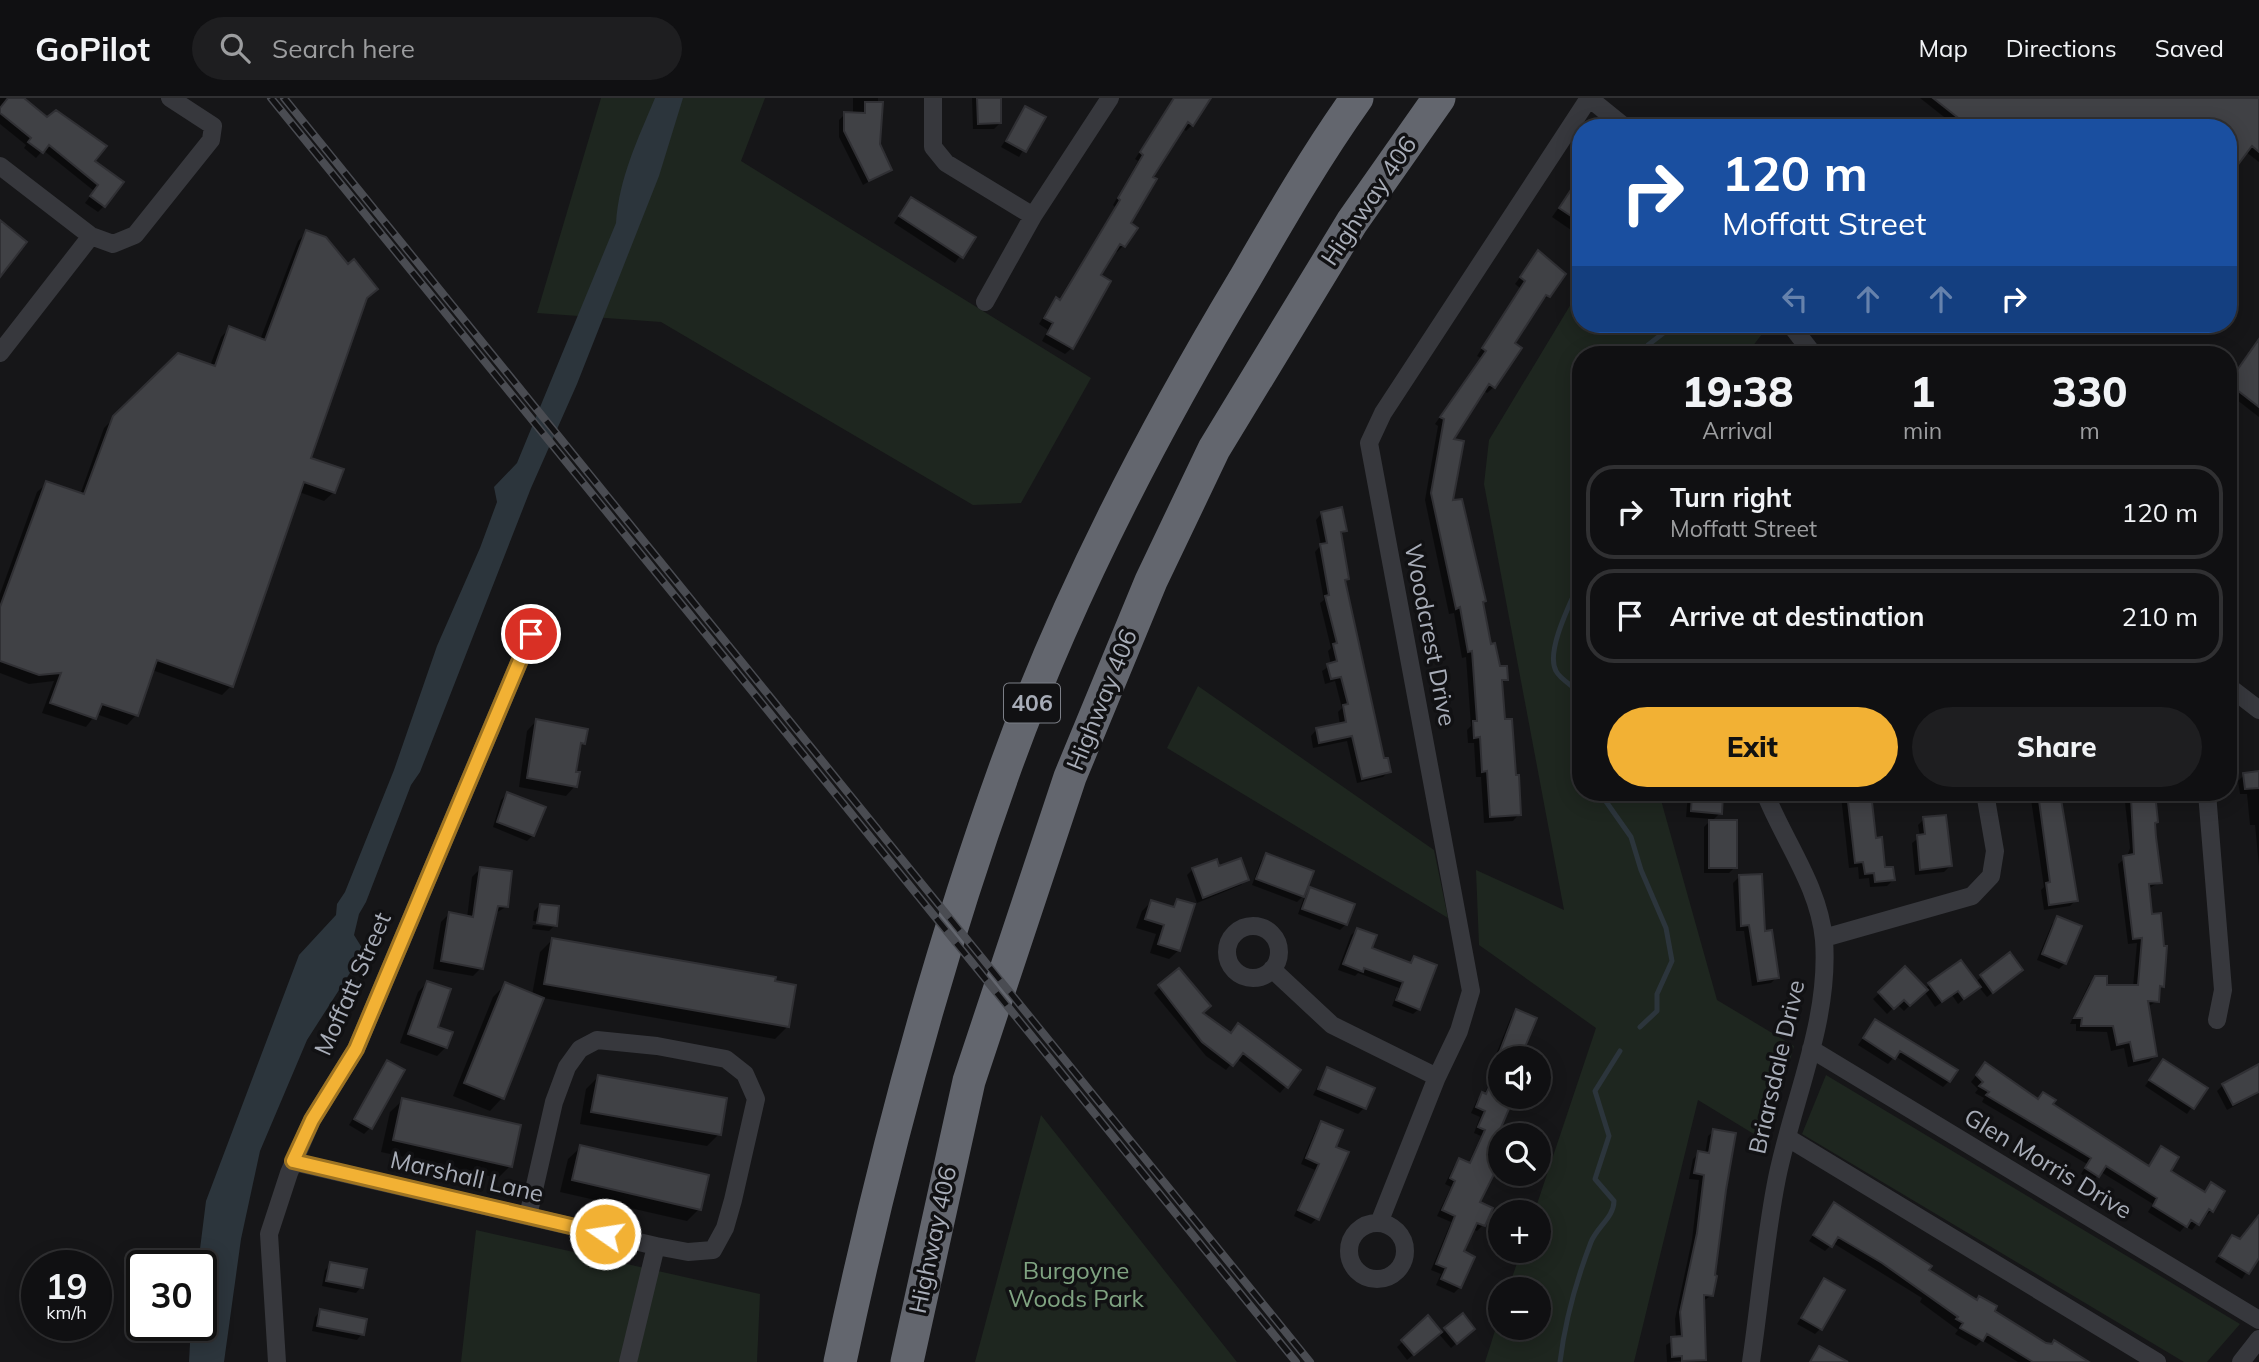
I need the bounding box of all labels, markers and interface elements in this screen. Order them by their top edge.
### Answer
search box [192,17,682,80]
text: GoPilot [35,28,150,69]
icon: search [216,29,254,67]
text: Search here [272,32,415,65]
text: Map [1918,33,1968,63]
text: Directions [2006,33,2117,63]
text: Saved [2155,33,2224,63]
street label: Highway 406 [1314,130,1422,271]
text: 120 m [1722,142,1868,203]
icon: right [1607,147,1698,238]
text: Moffatt Street [1722,203,1927,243]
icon: left [1776,280,1814,318]
icon: ahead [1849,280,1887,318]
icon: ahead [1922,280,1960,318]
icon: right [1995,280,2033,318]
text: 19:38 [1682,365,1793,418]
text: 1 [1910,365,1935,418]
text: 330 [2052,365,2127,418]
text: Arrival [1702,416,1773,445]
text: min [1903,416,1942,445]
text: m [2079,416,2100,445]
text: Turn right [1670,481,1791,514]
icon: right [1611,493,1649,531]
text: 120 m [2122,496,2198,529]
text: Moffatt Street [1670,514,1817,543]
street label: Woodcrest Drive [1399,541,1463,728]
icon: arrive [1611,597,1649,635]
text: Arrive at destination [1670,600,1925,633]
text: 210 m [2122,600,2198,633]
pin [501,604,561,664]
icon: arrive [512,615,550,653]
street label: Highway 406 [1059,625,1143,775]
road number: 406 [1004,684,1060,722]
button: Exit [1607,707,1898,787]
button: Share [1912,707,2202,787]
street label: Moffatt Street [307,907,397,1060]
street label: Briarsdale Drive [1741,977,1811,1157]
map controls [1488,1046,1551,1340]
button: sound [1488,1046,1551,1109]
street label: Glen Morris Drive [1959,1101,2138,1225]
button: search [1488,1123,1551,1186]
street label: Marshall Lane [388,1144,547,1208]
street label: Highway 406 [902,1163,962,1316]
position arrow [568,1197,642,1271]
button: + [1488,1200,1551,1263]
speed limit sign: 30 [126,1250,217,1341]
park label: Burgoyne Woods Park [1008,1255,1145,1313]
text: 19 [45,1264,88,1308]
button: − [1488,1277,1551,1340]
text: km/h [46,1301,87,1324]

